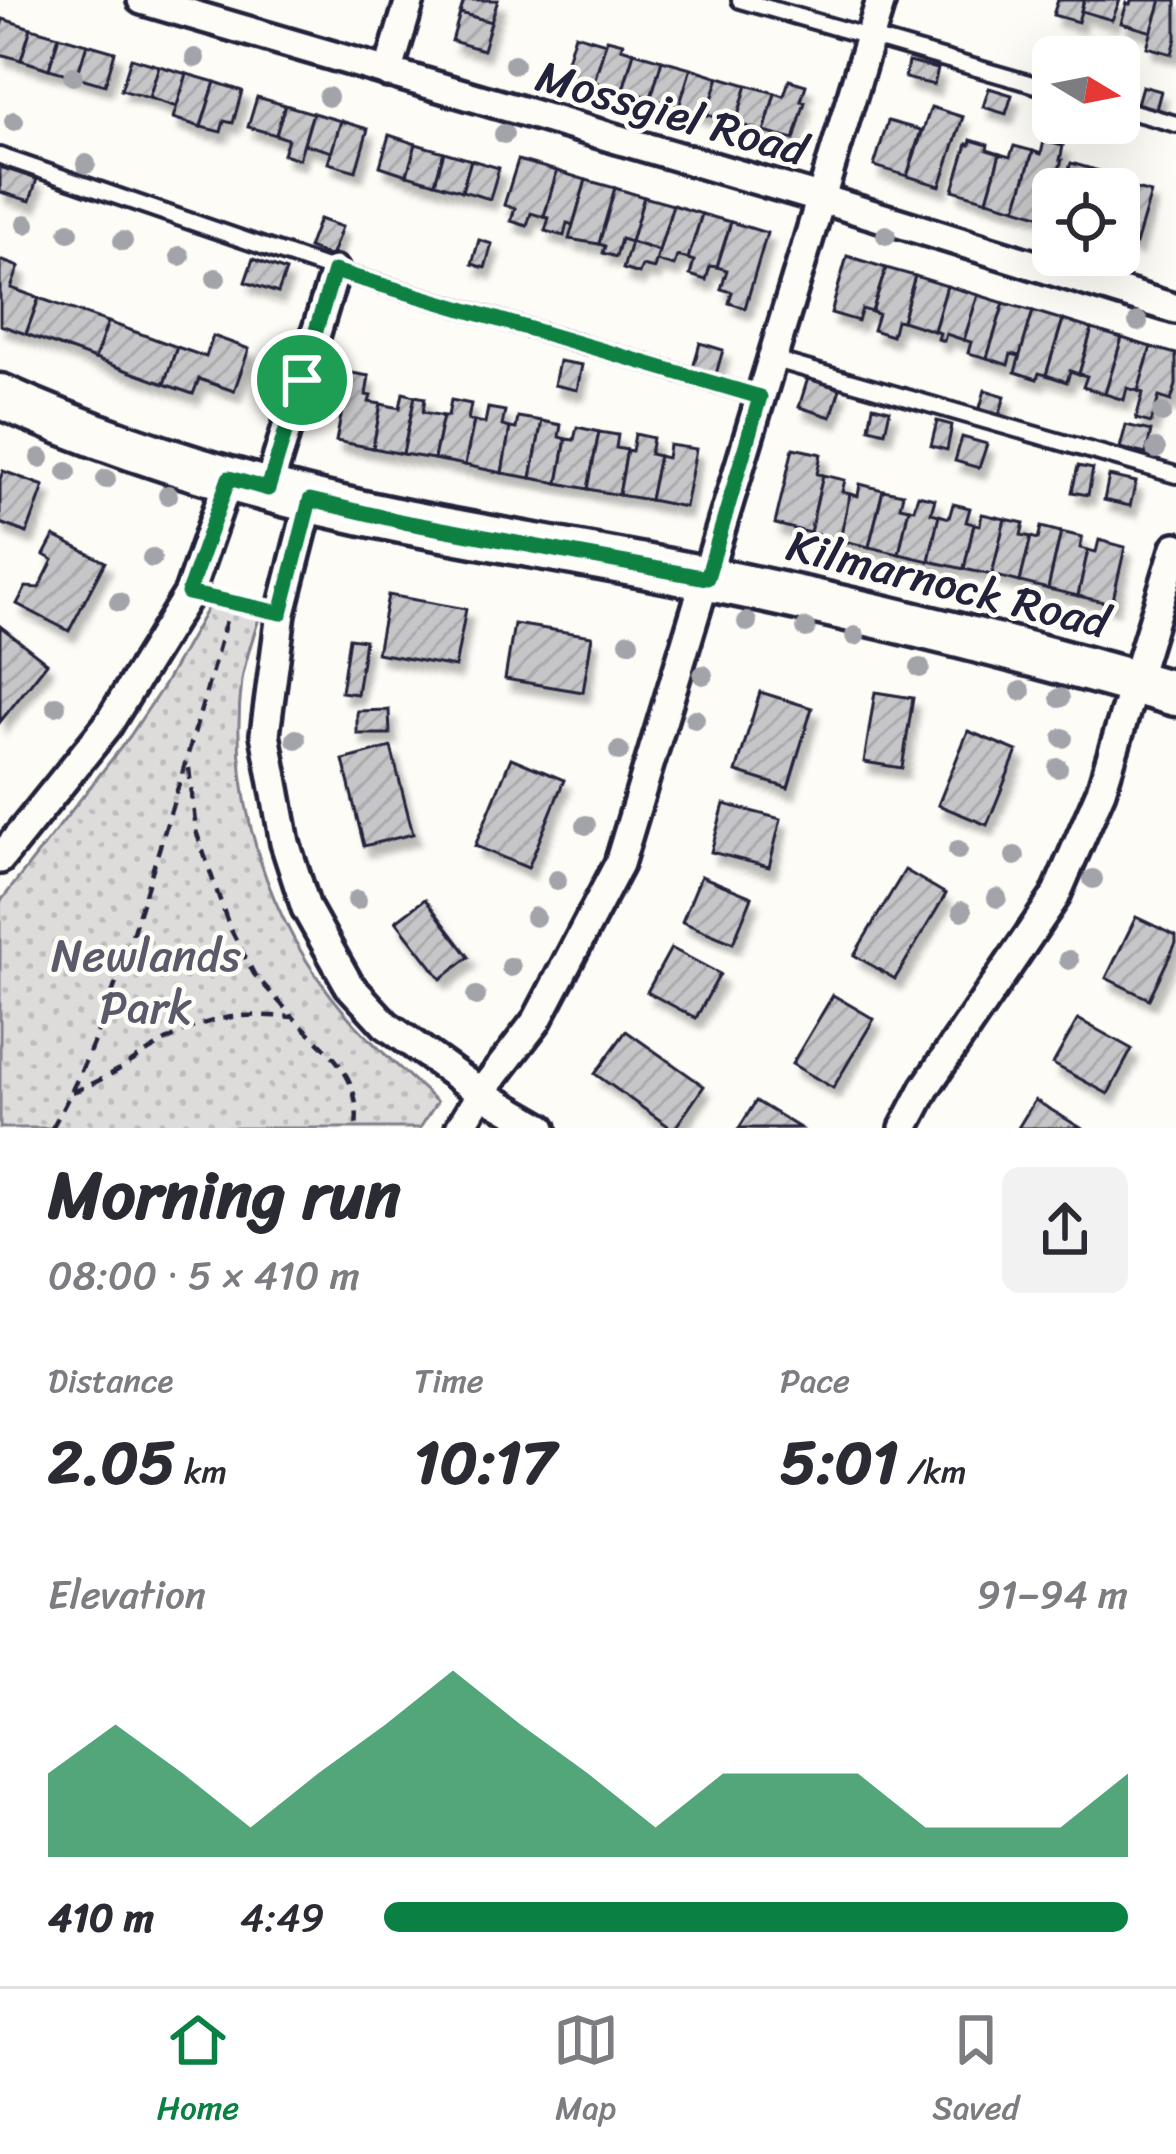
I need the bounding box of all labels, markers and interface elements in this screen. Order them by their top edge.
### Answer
street label: Mossgiel Road [527,36,820,191]
north arrow [1032,36,1140,144]
map controls [1032,36,1140,276]
button: locate [1032,168,1140,276]
pin [251,329,353,431]
icon: arrive [269,347,335,413]
street label: Kilmarnock Road [778,505,1120,663]
park label: Newlands Park [51,916,241,1048]
text: Morning run [48,1137,401,1254]
button: share [1002,1167,1128,1293]
text: 08:00 · 5 × 410 m [48,1241,360,1310]
text: Distance [48,1352,173,1410]
text: Time [414,1352,484,1410]
text: Pace [780,1352,850,1410]
text: 2.05 [48,1410,175,1516]
text: 10:17 [414,1410,556,1516]
text: 5:01 [780,1410,898,1516]
text: km [175,1443,227,1501]
text: /km [898,1443,966,1501]
text: Elevation [48,1560,206,1629]
text: 91–94 m [977,1560,1128,1629]
text: 410 m [48,1883,154,1952]
text: 4:49 [240,1883,324,1952]
tab: Home [157,2007,239,2137]
tab: Map [553,2007,619,2137]
tab: Saved [932,2007,1019,2137]

